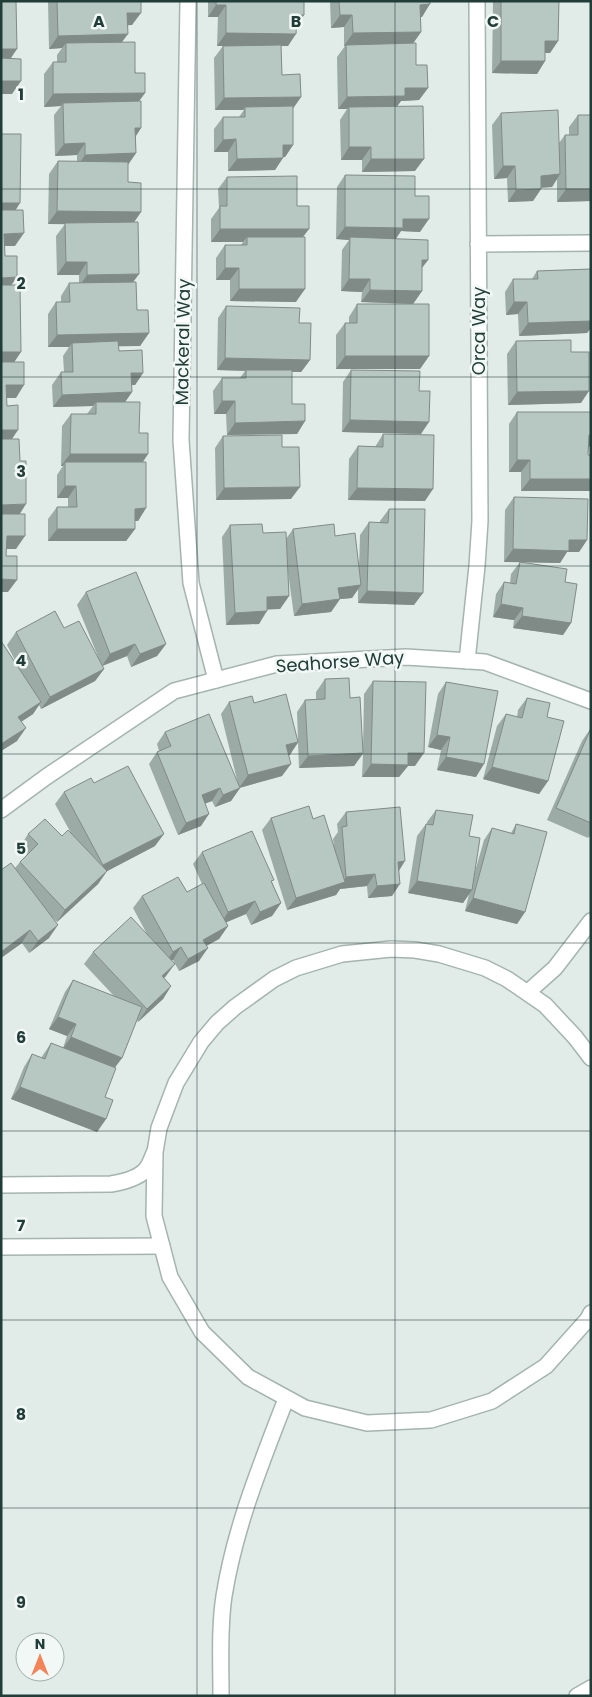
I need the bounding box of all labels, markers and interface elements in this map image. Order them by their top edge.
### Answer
text: A [93,10,105,33]
text: B [291,10,301,33]
text: C [487,10,499,33]
text: 1 [18,83,24,106]
text: 2 [16,272,26,295]
street label: Mackeral Way [169,278,196,406]
street label: Orca Way [466,287,491,375]
text: 3 [16,460,26,483]
street label: Seahorse Way [275,645,405,678]
text: 4 [16,649,27,672]
text: 5 [16,837,26,860]
text: 6 [16,1026,26,1049]
text: 7 [17,1214,26,1237]
text: 8 [16,1403,26,1426]
text: 9 [16,1591,26,1614]
north arrow [15,1632,65,1682]
text: N [35,1634,45,1654]

